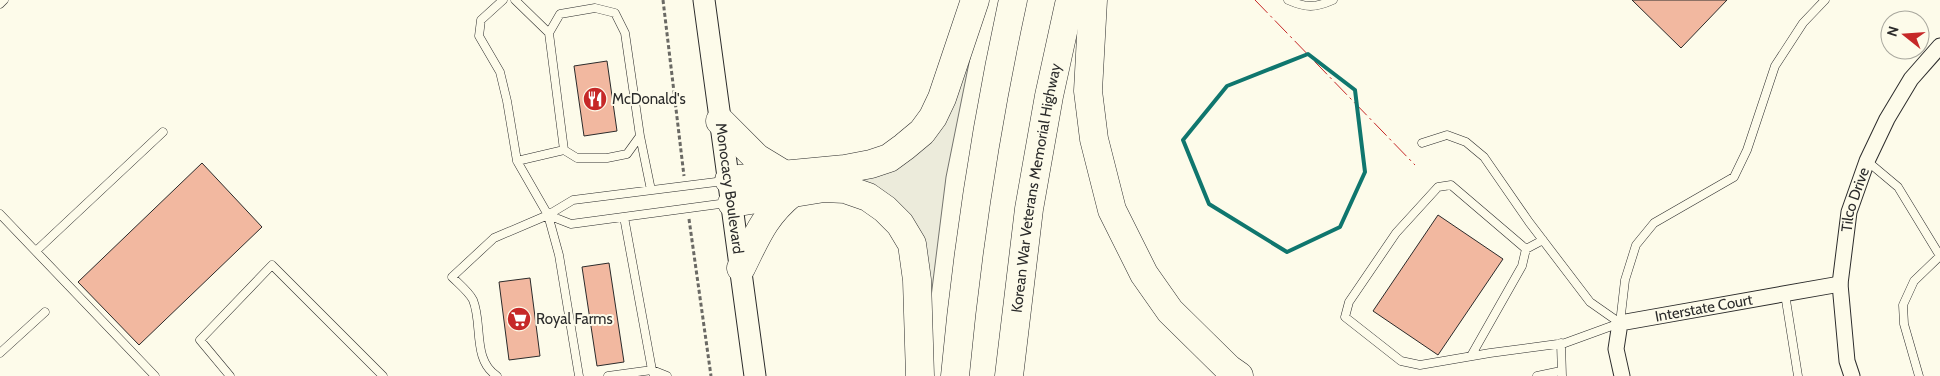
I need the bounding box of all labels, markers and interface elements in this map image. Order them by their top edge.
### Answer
north arrow [1880,10,1930,60]
text: N [1883,24,1903,39]
street label: Korean War Veterans Memorial Highway [1008,61,1065,314]
restaurant icon: McDonald's [582,86,608,112]
place label: McDonald's [612,90,686,108]
street label: Monocacy Boulevard [712,122,747,255]
street label: Tilco Drive [1838,165,1873,233]
street label: Interstate Court [1654,291,1754,326]
supermarket icon: Royal Farms [506,306,532,332]
place label: Royal Farms [536,310,613,328]

